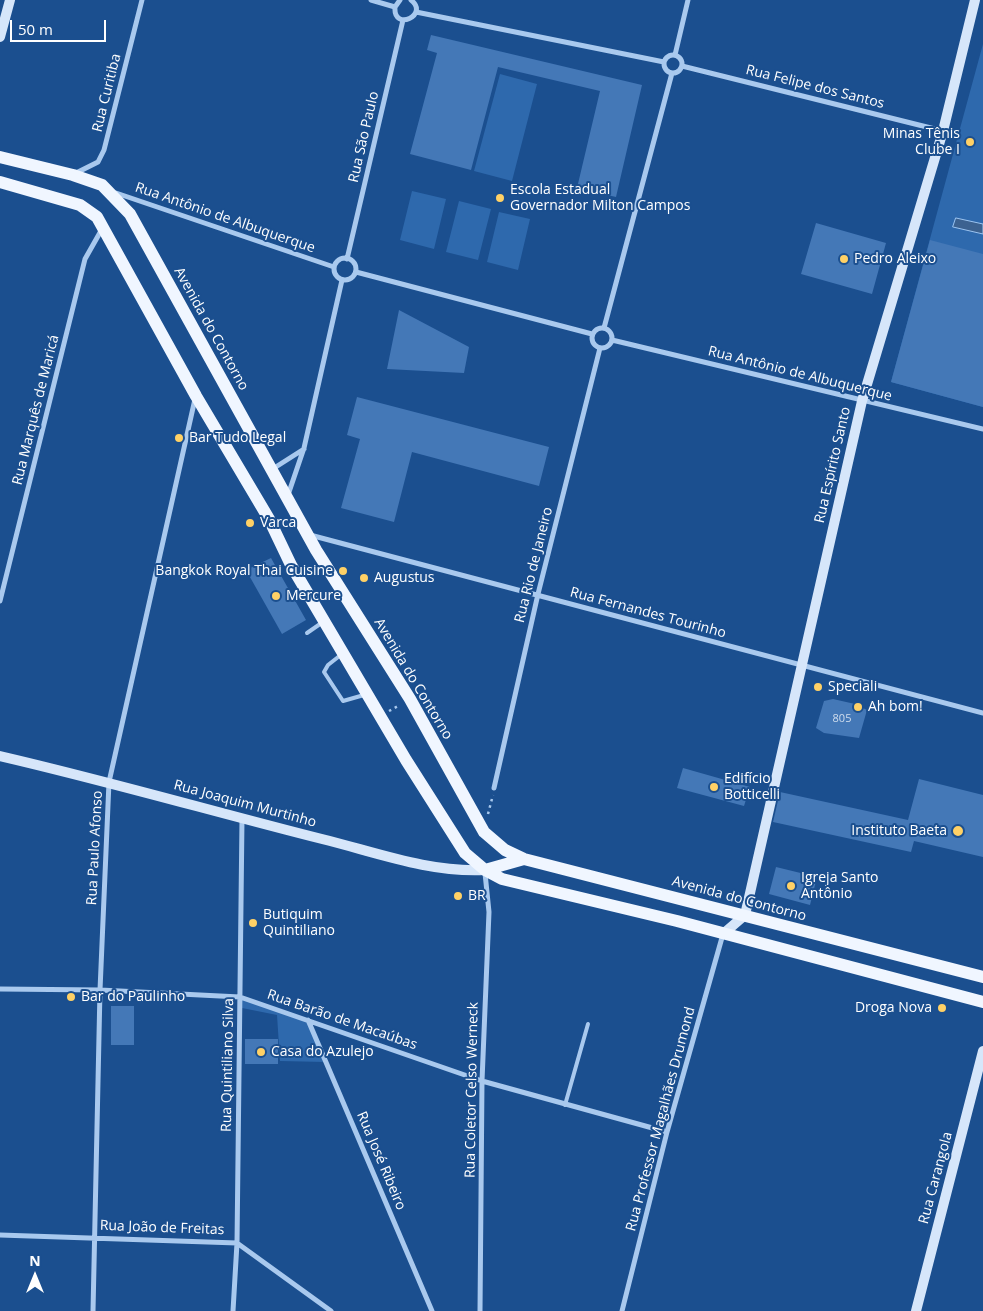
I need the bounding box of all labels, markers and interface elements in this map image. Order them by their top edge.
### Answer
scale bar [12,10,109,42]
text: 50 m [18,19,53,39]
street label: Rua Curitiba [89,52,125,134]
street label: Rua Felipe dos Santos [744,62,886,112]
street label: Rua São Paulo [345,90,383,184]
place label: Minas Tênis Clube I [883,126,960,158]
marker: Minas Tênis Clube I [964,136,976,148]
street label: Rua Antônio de Albuquerque [133,179,317,257]
place label: Escola Estadual Governador Milton Campos [510,182,690,214]
marker: Escola Estadual Governador Milton Campos [494,192,506,204]
place label: Pedro Aleixo [854,251,936,267]
marker: Pedro Aleixo [838,253,850,265]
street label: Avenida do Contorno [170,264,252,394]
street label: Rua Marquês de Maricá [9,333,63,487]
street label: Rua Antônio de Albuquerque [706,343,894,405]
street label: Rua Espírito Santo [811,405,855,525]
place label: Bar Tudo Legal [189,430,286,446]
marker: Bar Tudo Legal [173,432,185,444]
street label: Rua Rio de Janeiro [512,505,556,625]
place label: Varca [260,515,296,531]
marker: Varca [244,517,256,529]
place label: Bangkok Royal Thai Cuisine [155,563,333,579]
marker: Bangkok Royal Thai Cuisine [337,565,349,577]
place label: Augustus [374,570,435,586]
marker: Augustus [358,572,370,584]
street label: Rua Fernandes Tourinho [568,584,728,642]
place label: Mercure [286,588,341,604]
marker: Mercure [270,590,282,602]
street label: Avenida do Contorno [370,615,456,743]
place label: Speciali [828,679,877,695]
marker: Speciali [812,681,824,693]
place label: Ah bom! [868,699,923,715]
marker: Ah bom! [852,701,864,713]
house number: 805 [833,712,851,726]
place label: Edifício Botticelli [724,771,780,804]
street label: Rua Joaquim Murtinho [172,777,318,831]
marker: Edifício Botticelli [708,781,720,793]
street label: Rua Paulo Afonso [84,790,106,906]
place label: Instituto Baeta [851,823,947,839]
marker: Instituto Baeta [951,824,965,838]
place label: Igreja Santo Antônio [801,870,878,902]
street label: Avenida do Contorno [670,873,808,925]
marker: Igreja Santo Antônio [785,880,797,892]
place label: BR [468,888,486,904]
marker: BR [452,890,464,902]
place label: Butiquim Quintiliano [263,907,335,940]
marker: Butiquim Quintiliano [247,917,259,929]
street label: Rua Barão de Macaúbas [265,986,419,1054]
place label: Bar do Paulinho [81,989,185,1005]
marker: Bar do Paulinho [65,991,77,1003]
street label: Rua Quintiliano Silva [218,998,238,1132]
place label: Droga Nova [855,1000,932,1016]
street label: Rua Coletor Celso Werneck [462,1002,482,1178]
marker: Droga Nova [936,1002,948,1014]
street label: Rua Professor Magalhães Drumond [623,1005,699,1233]
place label: Casa do Azulejo [271,1044,374,1060]
marker: Casa do Azulejo [255,1046,267,1058]
street label: Rua José Ribeiro [353,1109,409,1213]
street label: Rua Carangola [916,1130,956,1226]
street label: Rua João de Freitas [99,1217,225,1239]
north arrow [10,1251,60,1301]
text: N [29,1251,41,1270]

